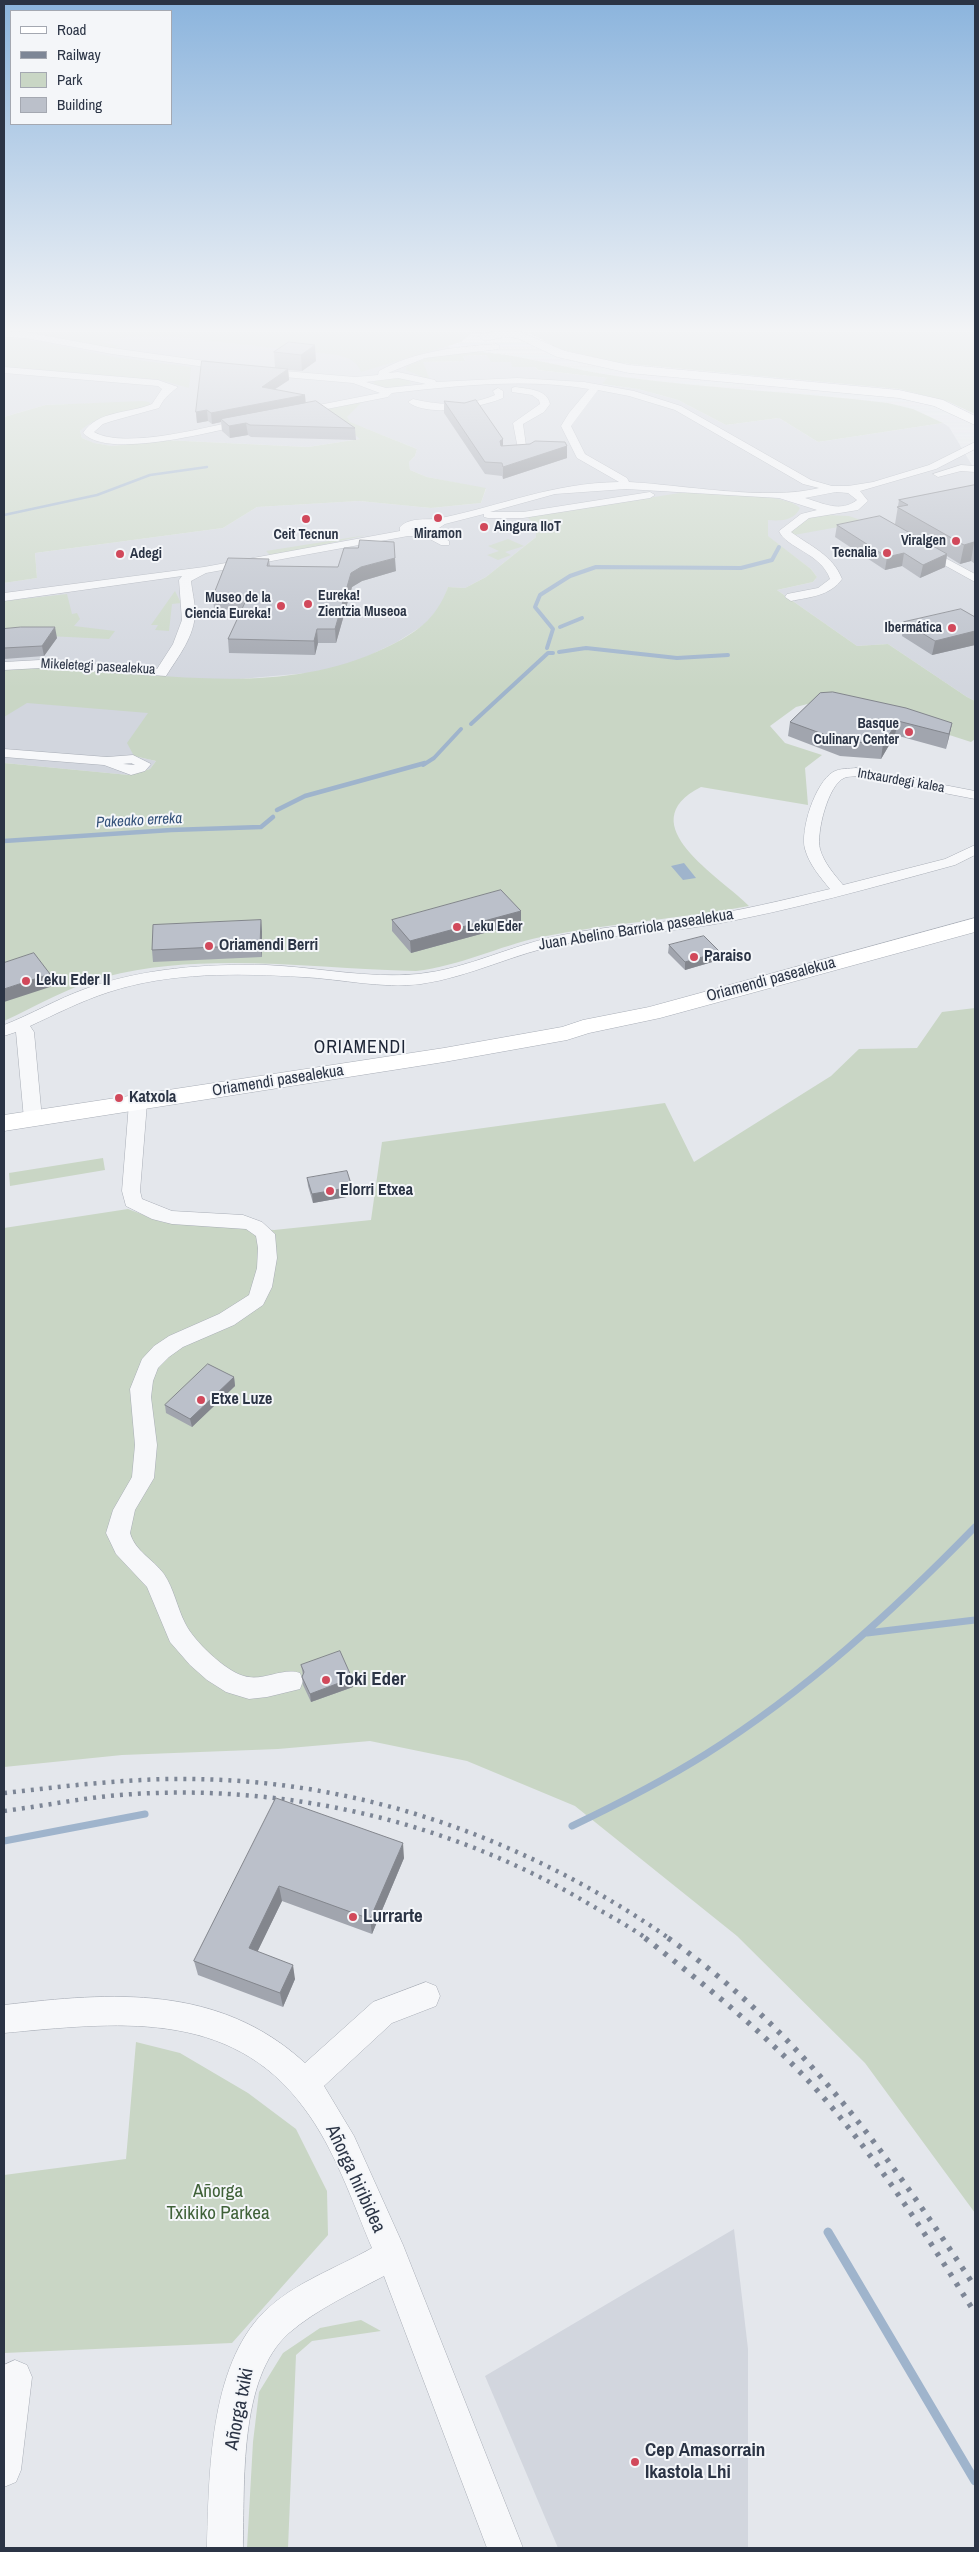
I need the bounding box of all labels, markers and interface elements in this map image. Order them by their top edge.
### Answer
legend [10,10,172,125]
text: Road [57,19,86,40]
text: Railway [57,44,101,65]
text: Park [57,69,82,90]
text: Building [57,94,102,115]
marker: Miramon [432,512,444,524]
marker: Ceit Tecnun [300,513,312,525]
place label: Aingura IIoT [494,519,561,535]
marker: Aingura IIoT [478,521,490,533]
place label: Miramon [414,526,462,542]
place label: Ceit Tecnun [274,527,338,543]
place label: Viralgen [901,533,946,549]
marker: Viralgen [950,535,962,547]
place label: Tecnalia [832,545,877,561]
place label: Adegi [130,546,162,562]
marker: Tecnalia [881,547,893,559]
marker: Adegi [114,548,126,560]
place label: Eureka! Zientzia Museoa [318,588,407,620]
place label: Museo de la Ciencia Eureka! [185,590,271,622]
marker: Eureka! Zientzia Museoa [302,598,314,610]
marker: Museo de la Ciencia Eureka! [275,600,287,612]
place label: Ibermática [885,620,942,636]
marker: Ibermática [946,622,958,634]
street label: Mikeletegi pasealekua [40,656,156,678]
place label: Basque Culinary Center [814,716,899,749]
marker: Basque Culinary Center [903,726,915,738]
street label: Intxaurdegi kalea [856,765,946,797]
water label: Pakeako erreka [96,810,182,832]
street label: Juan Abelino Barriola pasealekua [537,905,735,955]
place label: Leku Eder [467,919,523,935]
marker: Leku Eder [451,921,463,933]
place label: Oriamendi Berri [219,936,318,956]
marker: Oriamendi Berri [203,940,215,952]
place label: Paraiso [704,947,751,967]
marker: Paraiso [688,951,700,963]
street label: Oriamendi pasealekua [704,954,838,1006]
place label: Leku Eder II [36,971,110,991]
marker: Leku Eder II [20,975,32,987]
district label: ORIAMENDI [313,1037,407,1059]
street label: Oriamendi pasealekua [211,1061,345,1101]
place label: Katxola [129,1088,176,1108]
marker: Katxola [113,1092,125,1104]
place label: Elorri Etxea [340,1181,413,1201]
marker: Elorri Etxea [324,1185,336,1197]
place label: Etxe Luze [211,1390,272,1410]
marker: Etxe Luze [195,1394,207,1406]
place label: Toki Eder [336,1669,406,1691]
marker: Toki Eder [320,1674,332,1686]
place label: Lurrarte [363,1906,423,1928]
marker: Lurrarte [347,1911,359,1923]
street label: Añorga hiribidea [320,2122,390,2236]
park label: Añorga Txikiko Parkea [166,2181,270,2225]
street label: Añorga txiki [221,2366,259,2452]
place label: Cep Amasorrain Ikastola Lhi [645,2440,765,2484]
marker: Cep Amasorrain Ikastola Lhi [629,2456,641,2468]

